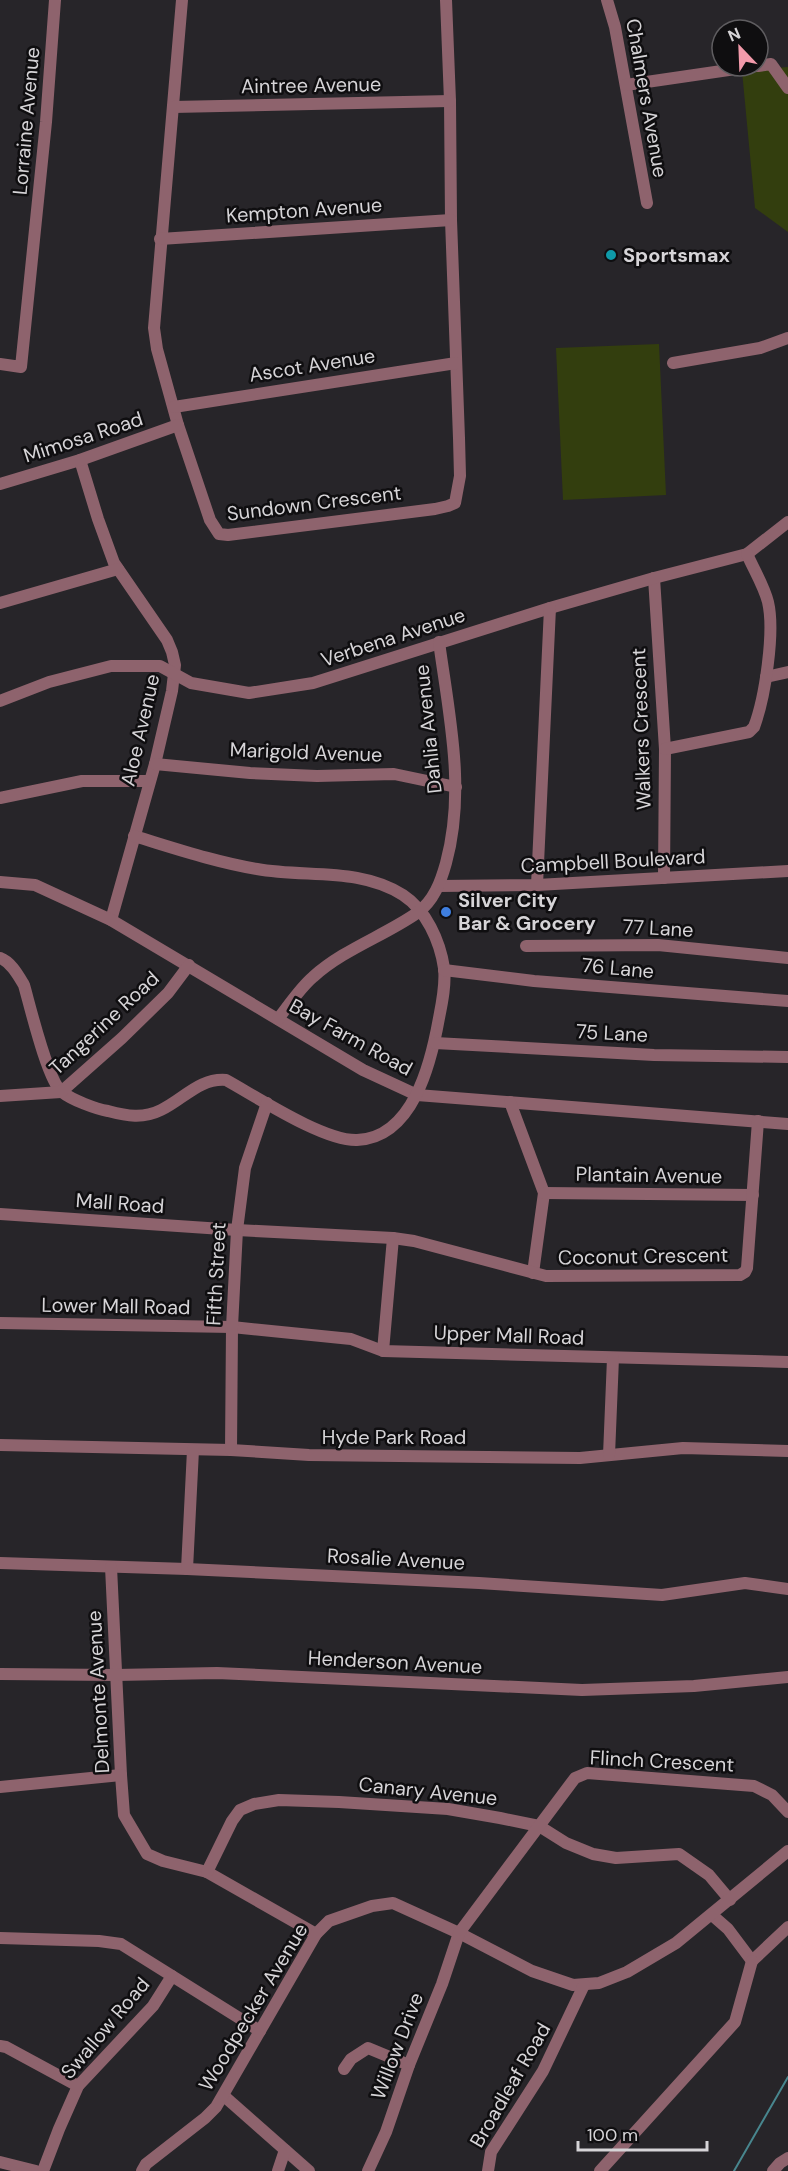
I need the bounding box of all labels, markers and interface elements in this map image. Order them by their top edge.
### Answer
street label: Chalmers Avenue [620,16,674,180]
north arrow [710,18,770,78]
text: N [725,23,744,47]
street label: Lorraine Avenue [7,46,45,196]
street label: Aintree Avenue [241,71,381,99]
street label: Kempton Avenue [225,192,383,228]
place label: Sportsmax [623,242,730,268]
marker: Sportsmax [604,248,618,262]
street label: Ascot Avenue [247,342,377,388]
street label: Mimosa Road [20,405,146,469]
street label: Sundown Crescent [225,479,403,527]
street label: Verbena Avenue [317,601,469,673]
street label: Walkers Crescent [625,647,657,810]
street label: Dahlia Avenue [408,663,448,795]
street label: Aloe Avenue [114,671,166,789]
street label: Marigold Avenue [229,736,383,768]
street label: Campbell Boulevard [520,843,706,879]
place label: Silver City Bar & Grocery [458,887,596,936]
marker: Silver City Bar & Grocery [439,905,453,919]
street label: 77 Lane [622,913,694,943]
street label: 76 Lane [581,952,655,984]
street label: Tangerine Road [44,965,164,1081]
street label: Bay Farm Road [285,992,417,1082]
street label: 75 Lane [575,1018,649,1048]
street label: Plantain Avenue [575,1161,723,1189]
street label: Mall Road [75,1187,165,1219]
street label: Fifth Street [200,1221,232,1326]
street label: Coconut Crescent [558,1242,729,1270]
street label: Lower Mall Road [41,1292,191,1320]
street label: Upper Mall Road [433,1319,585,1351]
street label: Hyde Park Road [322,1424,466,1450]
street label: Rosalie Avenue [326,1542,466,1576]
street label: Delmonte Avenue [81,1610,115,1774]
street label: Henderson Avenue [307,1644,483,1680]
street label: Flinch Crescent [589,1744,735,1778]
street label: Canary Avenue [357,1771,499,1811]
street label: Woodpecker Avenue [193,1918,313,2096]
street label: Swallow Road [55,1972,155,2084]
street label: Willow Drive [365,1989,429,2103]
street label: Broadleaf Road [464,2018,556,2152]
scale bar [578,2114,707,2152]
text: 100 m [587,2123,638,2147]

